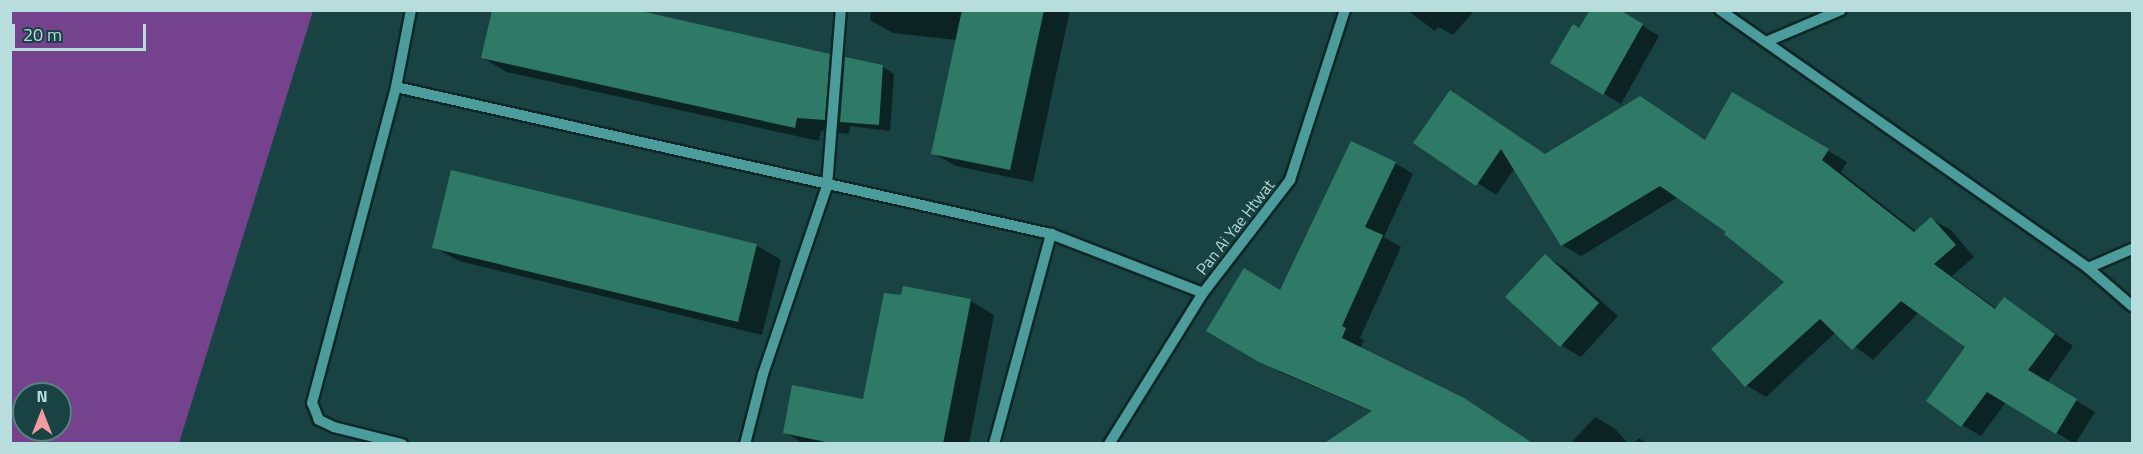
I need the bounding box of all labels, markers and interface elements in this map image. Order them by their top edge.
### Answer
scale bar [15,12,148,50]
text: 20 m [23,21,62,48]
street label: Pan Ai Yae Htwat [1192,176,1278,278]
north arrow [12,382,72,442]
text: N [36,384,48,408]

